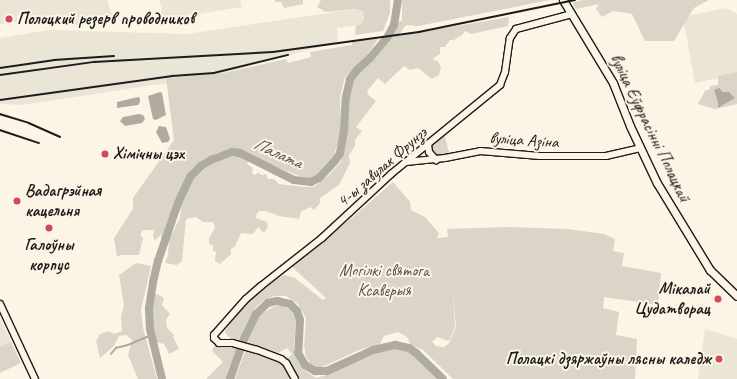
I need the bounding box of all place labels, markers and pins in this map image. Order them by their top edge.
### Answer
place label: Полоцкий резерв проводников [17,9,193,29]
marker: Полоцкий резерв проводников [4,14,14,24]
place label: Хімічны цэх [113,144,184,164]
marker: Хімічны цэх [100,149,110,159]
place label: Вадагрэйная кацельня [25,181,101,221]
marker: Вадагрэйная кацельня [12,196,22,206]
marker: Галоўны корпус [44,223,54,233]
place label: Галоўны корпус [25,235,73,275]
place label: Мікалай Цудатворац [634,279,710,319]
marker: Мікалай Цудатворац [713,294,723,304]
place label: Полацкі дзяржаўны лясны каледж [506,349,711,369]
marker: Полацкі дзяржаўны лясны каледж [714,354,724,364]

